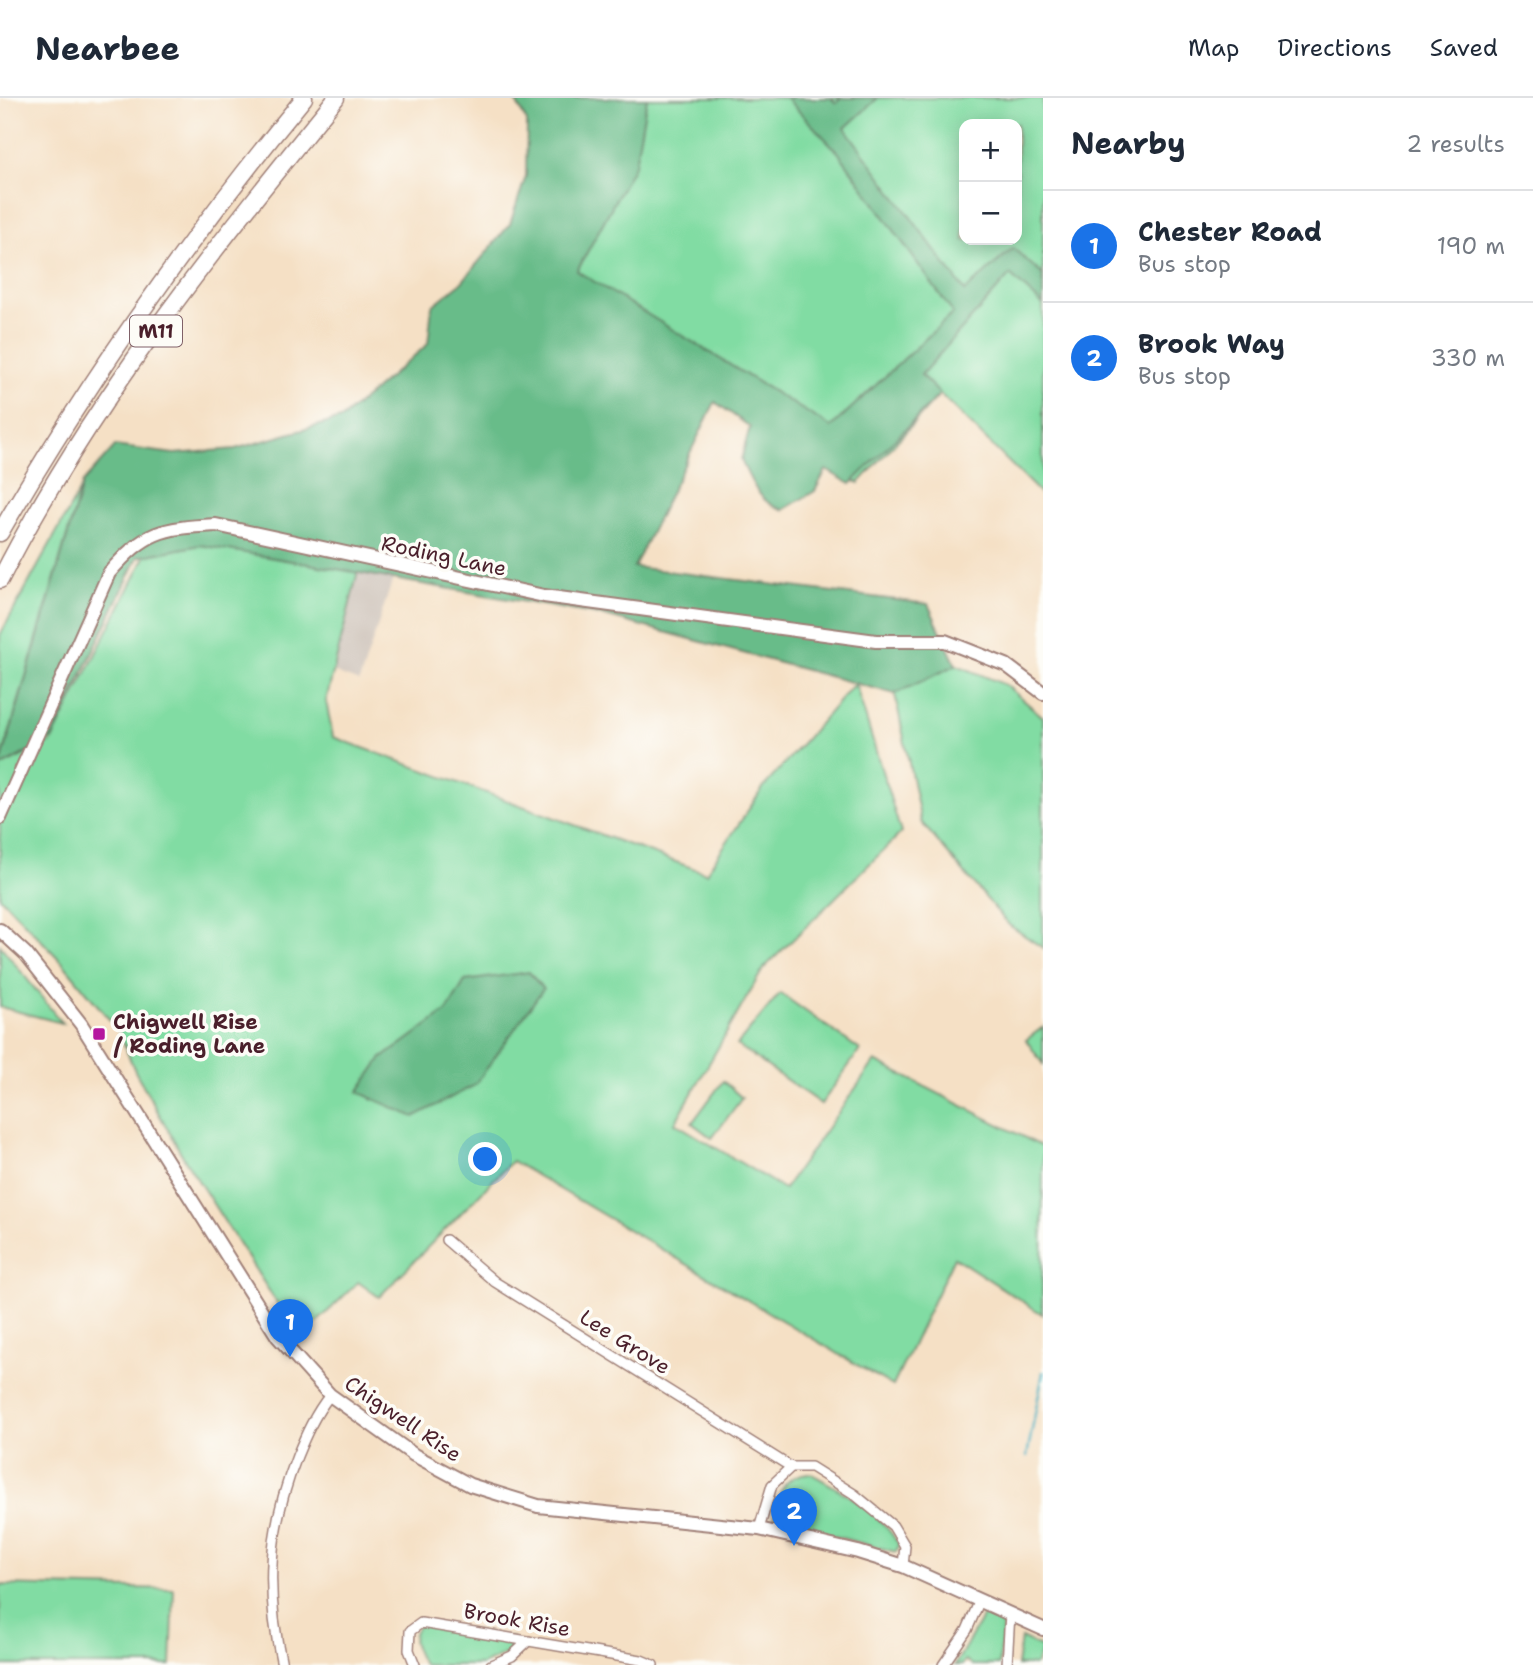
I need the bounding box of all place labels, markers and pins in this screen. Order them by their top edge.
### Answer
place label: Chigwell Rise / Roding Lane [113,1008,265,1060]
marker: Chigwell Rise / Roding Lane [91,1026,107,1042]
pin: 1 [267,1299,313,1357]
pin: 2 [771,1488,817,1546]

